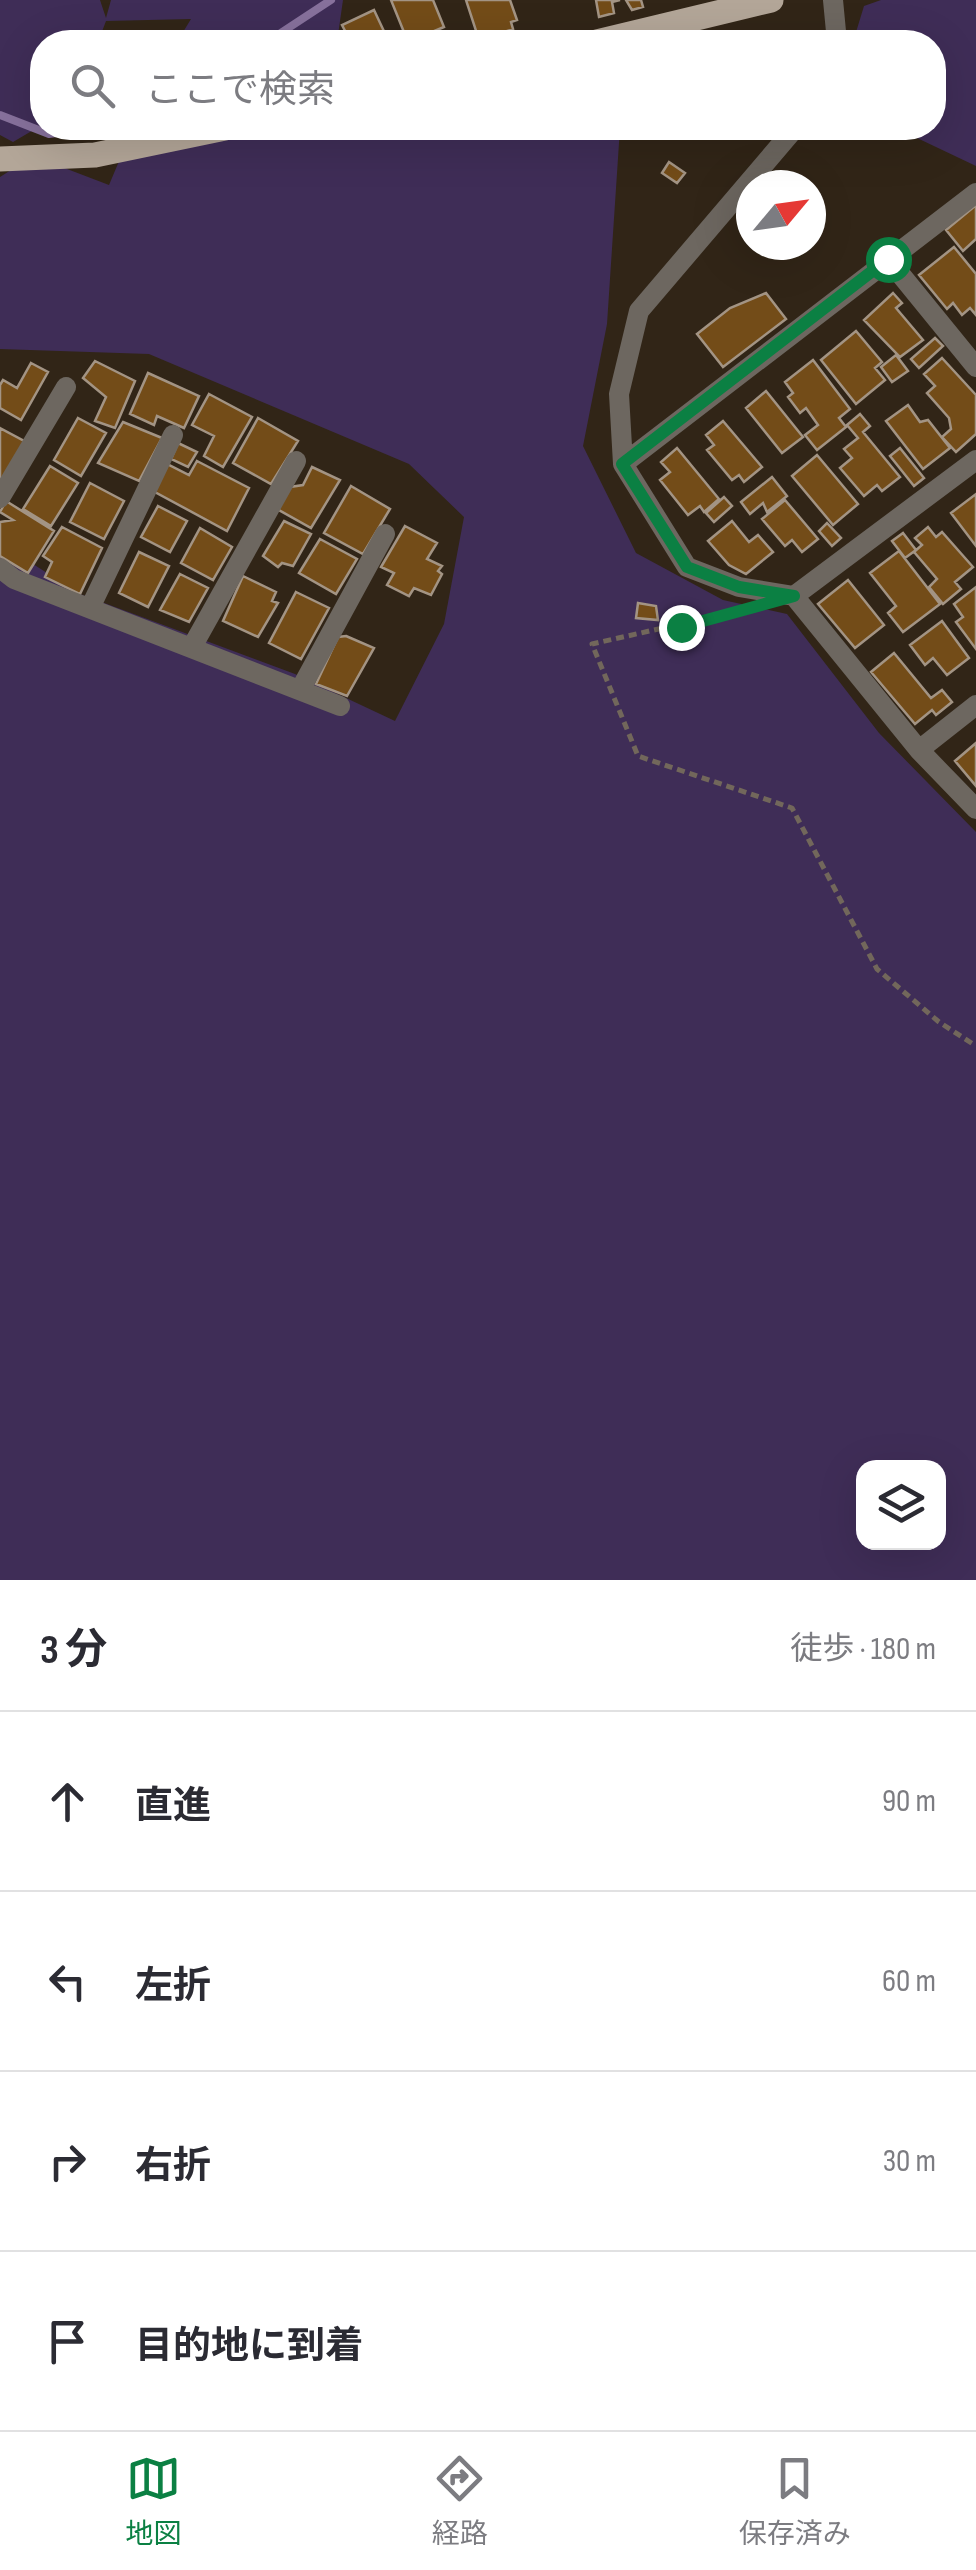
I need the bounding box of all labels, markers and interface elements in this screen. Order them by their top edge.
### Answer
search box [30,30,946,140]
icon: search [65,58,120,113]
text: ここで検索 [145,68,335,113]
north arrow [736,170,826,260]
route start [866,237,912,283]
route end [659,605,705,651]
map controls [856,1460,946,1550]
button: layers [856,1460,946,1550]
text: 3 分 [40,1625,107,1676]
text: 徒歩 · 180 m [790,1630,936,1669]
icon: ahead [40,1774,95,1829]
text: 90 m [882,1782,936,1821]
text: 直進 [135,1784,211,1829]
icon: left [40,1954,95,2009]
text: 60 m [882,1962,936,2001]
text: 左折 [135,1964,211,2009]
icon: right [40,2134,95,2189]
text: 30 m [883,2142,936,2181]
text: 右折 [135,2144,211,2189]
icon: arrive [40,2314,95,2369]
text: 目的地に到着 [135,2324,363,2369]
tab: 地図 [125,2451,181,2551]
tab: 経路 [432,2451,488,2551]
tab: 保存済み [739,2451,851,2551]

